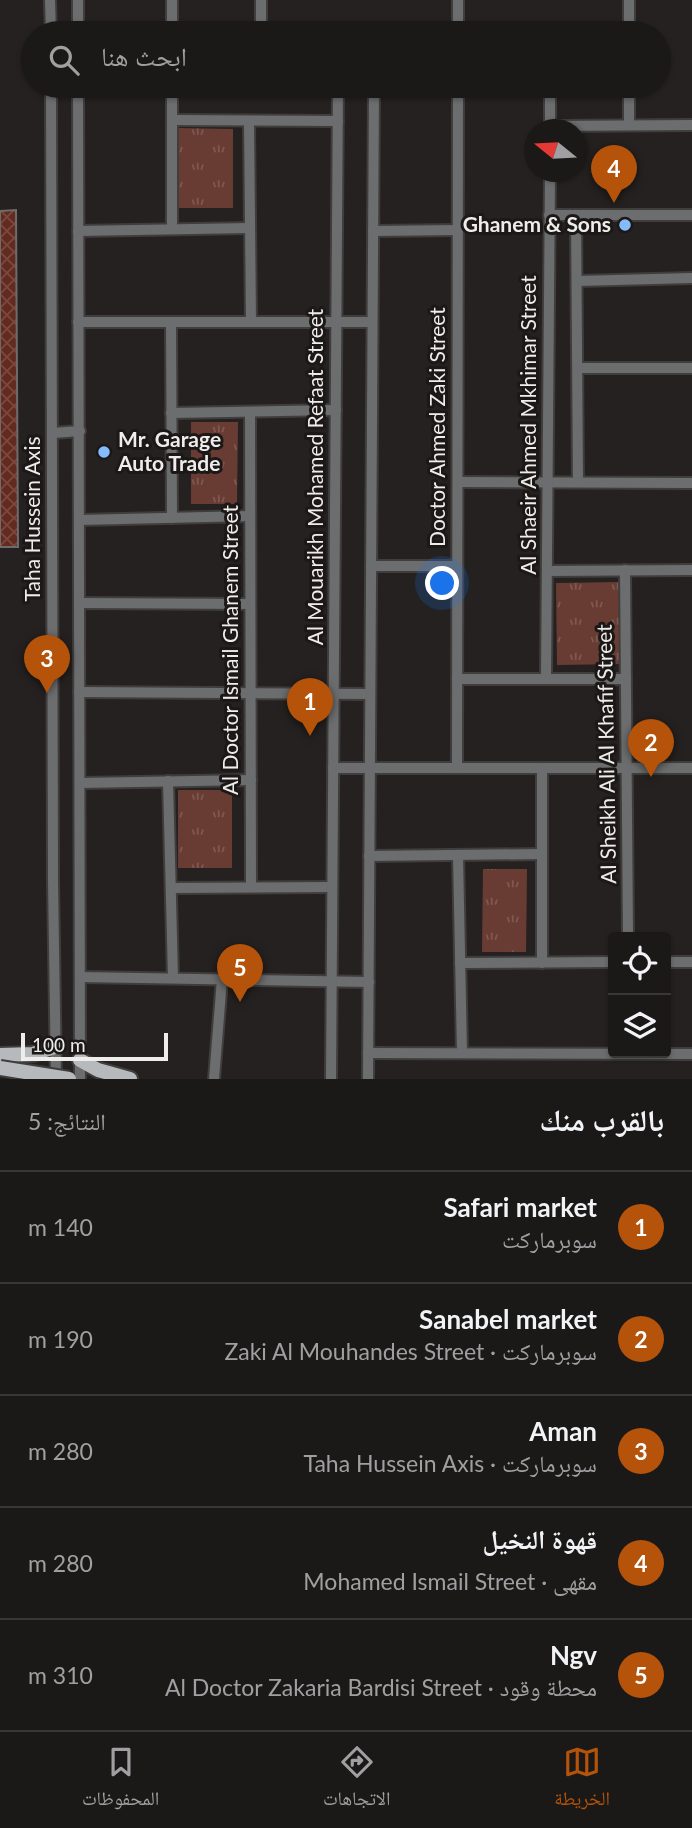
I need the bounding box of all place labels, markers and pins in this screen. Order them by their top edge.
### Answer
pin: 4 [591,145,637,203]
place label: Ghanem & Sons [463,211,611,236]
marker: Ghanem & Sons [617,217,633,233]
place label: Mr. Garage Auto Trade [117,426,221,475]
marker: Mr. Garage Auto Trade [96,444,112,460]
pin: 3 [24,635,70,693]
pin: 1 [287,678,333,736]
pin: 2 [628,719,674,777]
pin: 5 [217,944,263,1002]

